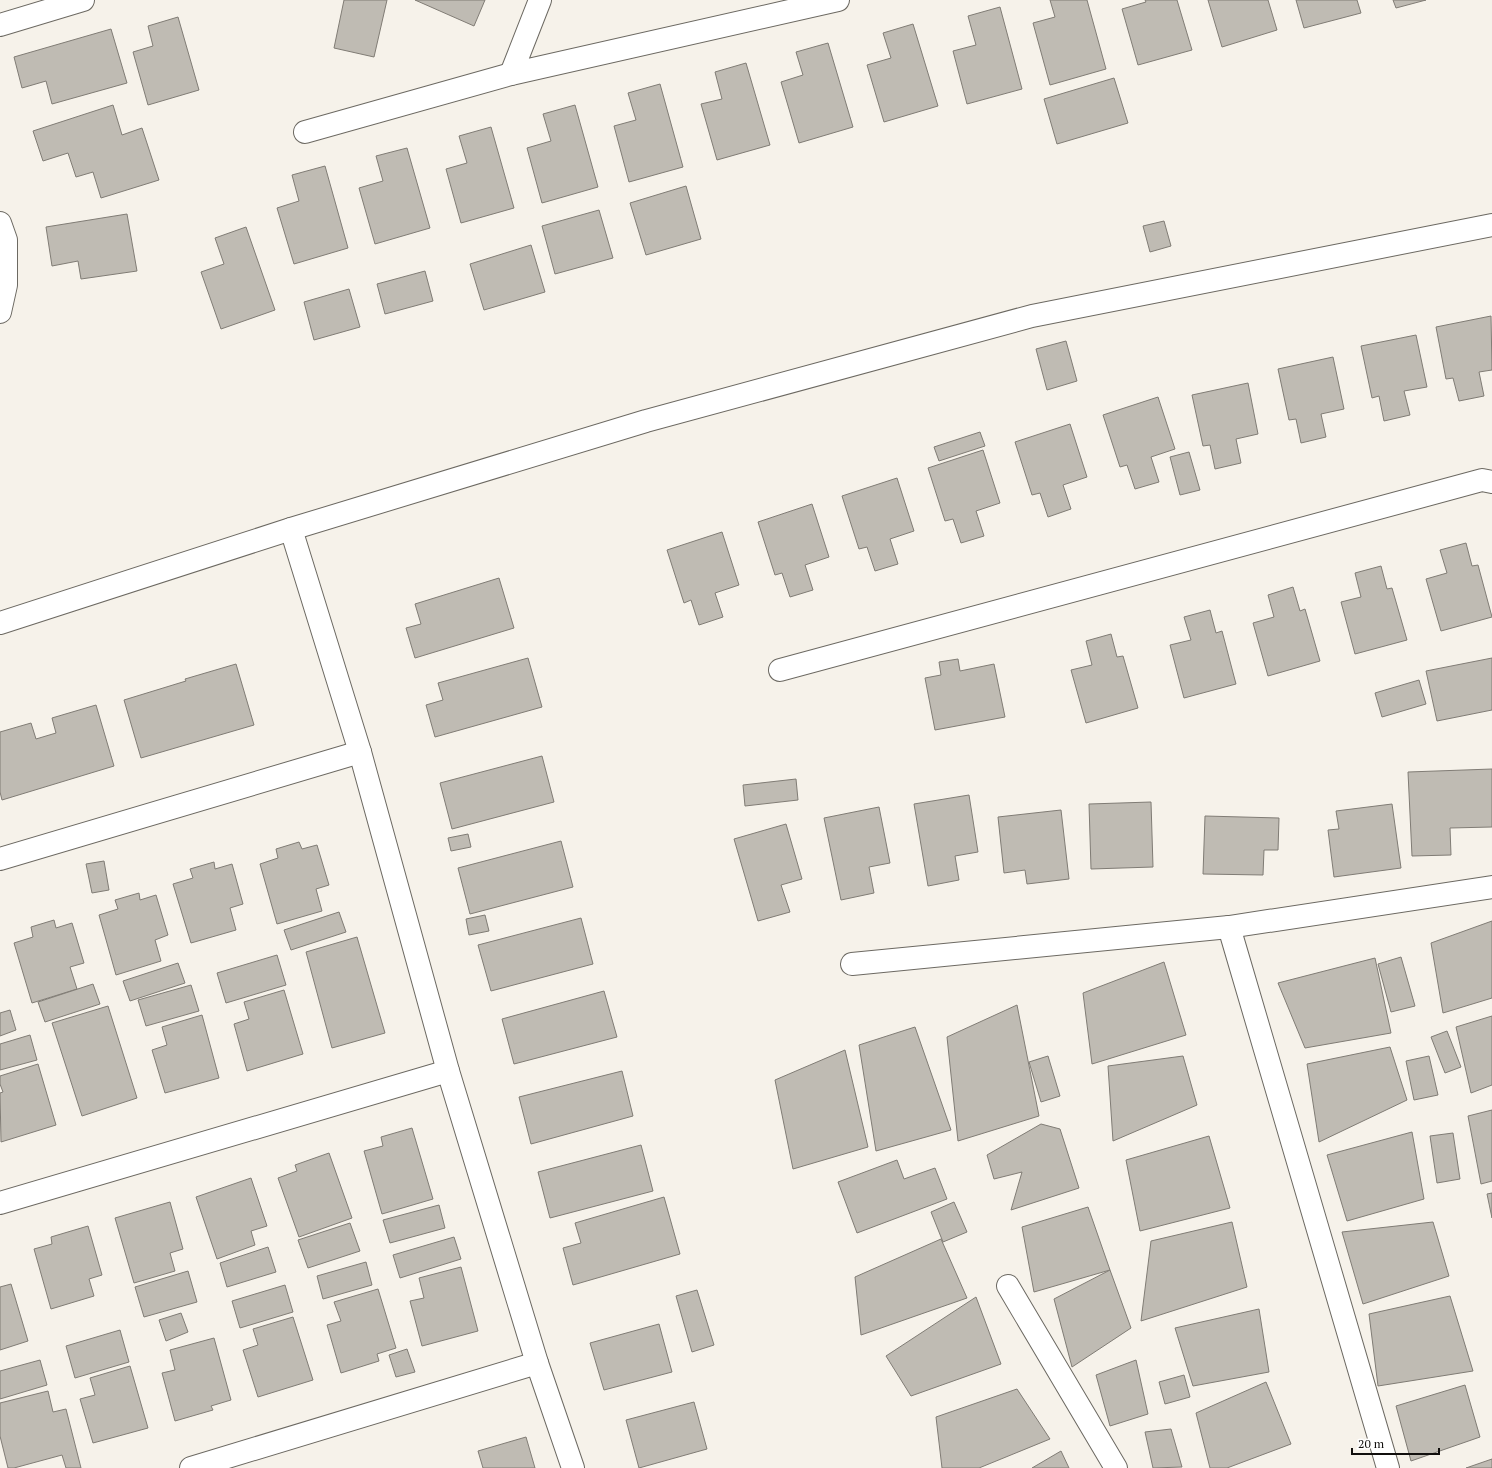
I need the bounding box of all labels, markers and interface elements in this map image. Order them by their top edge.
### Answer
scale bar [1352,1430,1439,1456]
text: 20 m [1358,1436,1385,1451]

